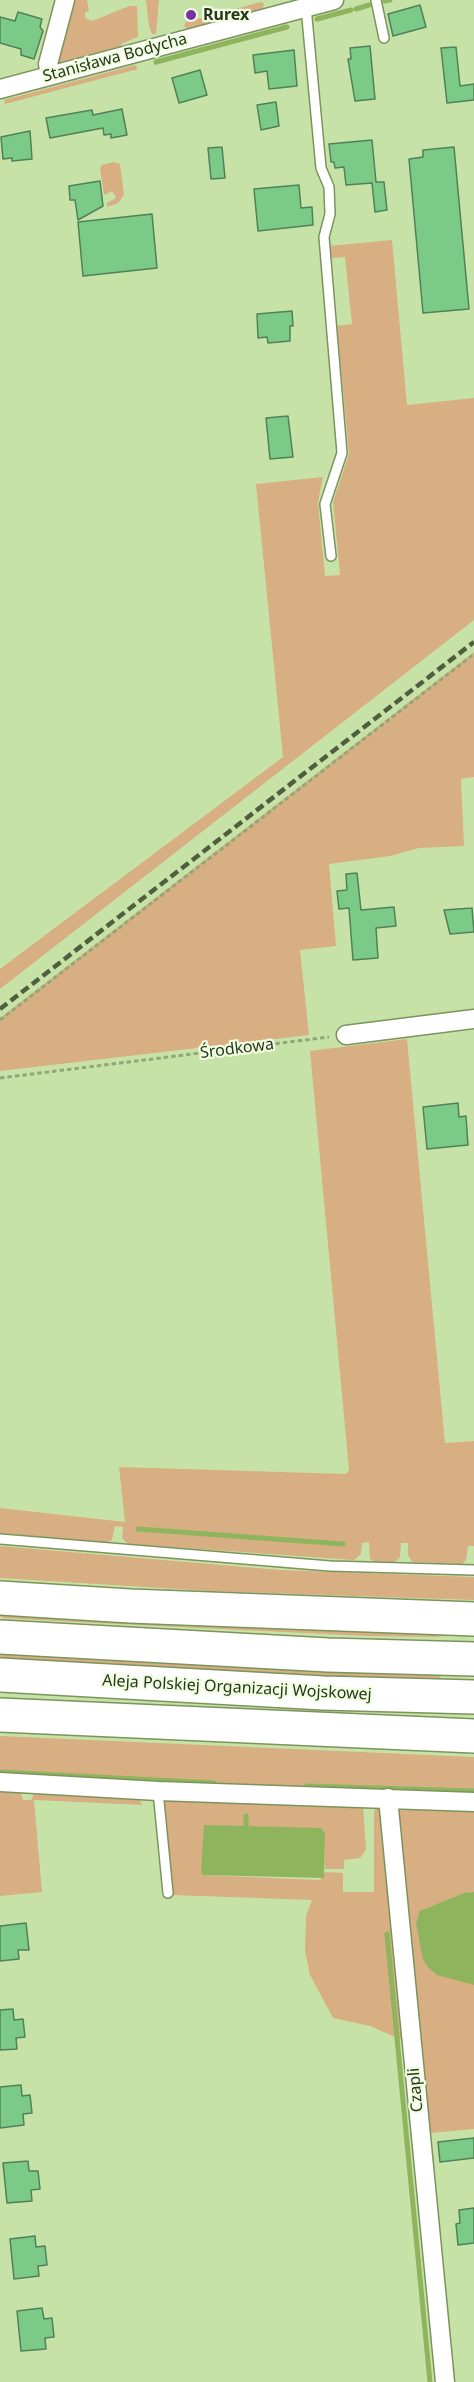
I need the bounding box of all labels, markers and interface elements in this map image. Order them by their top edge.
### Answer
place label: Rurex [203,5,249,25]
marker: Rurex [184,8,198,22]
street label: Stanisława Bodycha [41,29,189,87]
street label: Środkowa [199,1035,275,1063]
street label: Aleja Polskiej Organizacji Wojskowej [102,1671,372,1705]
street label: Czapli [404,2067,428,2113]

